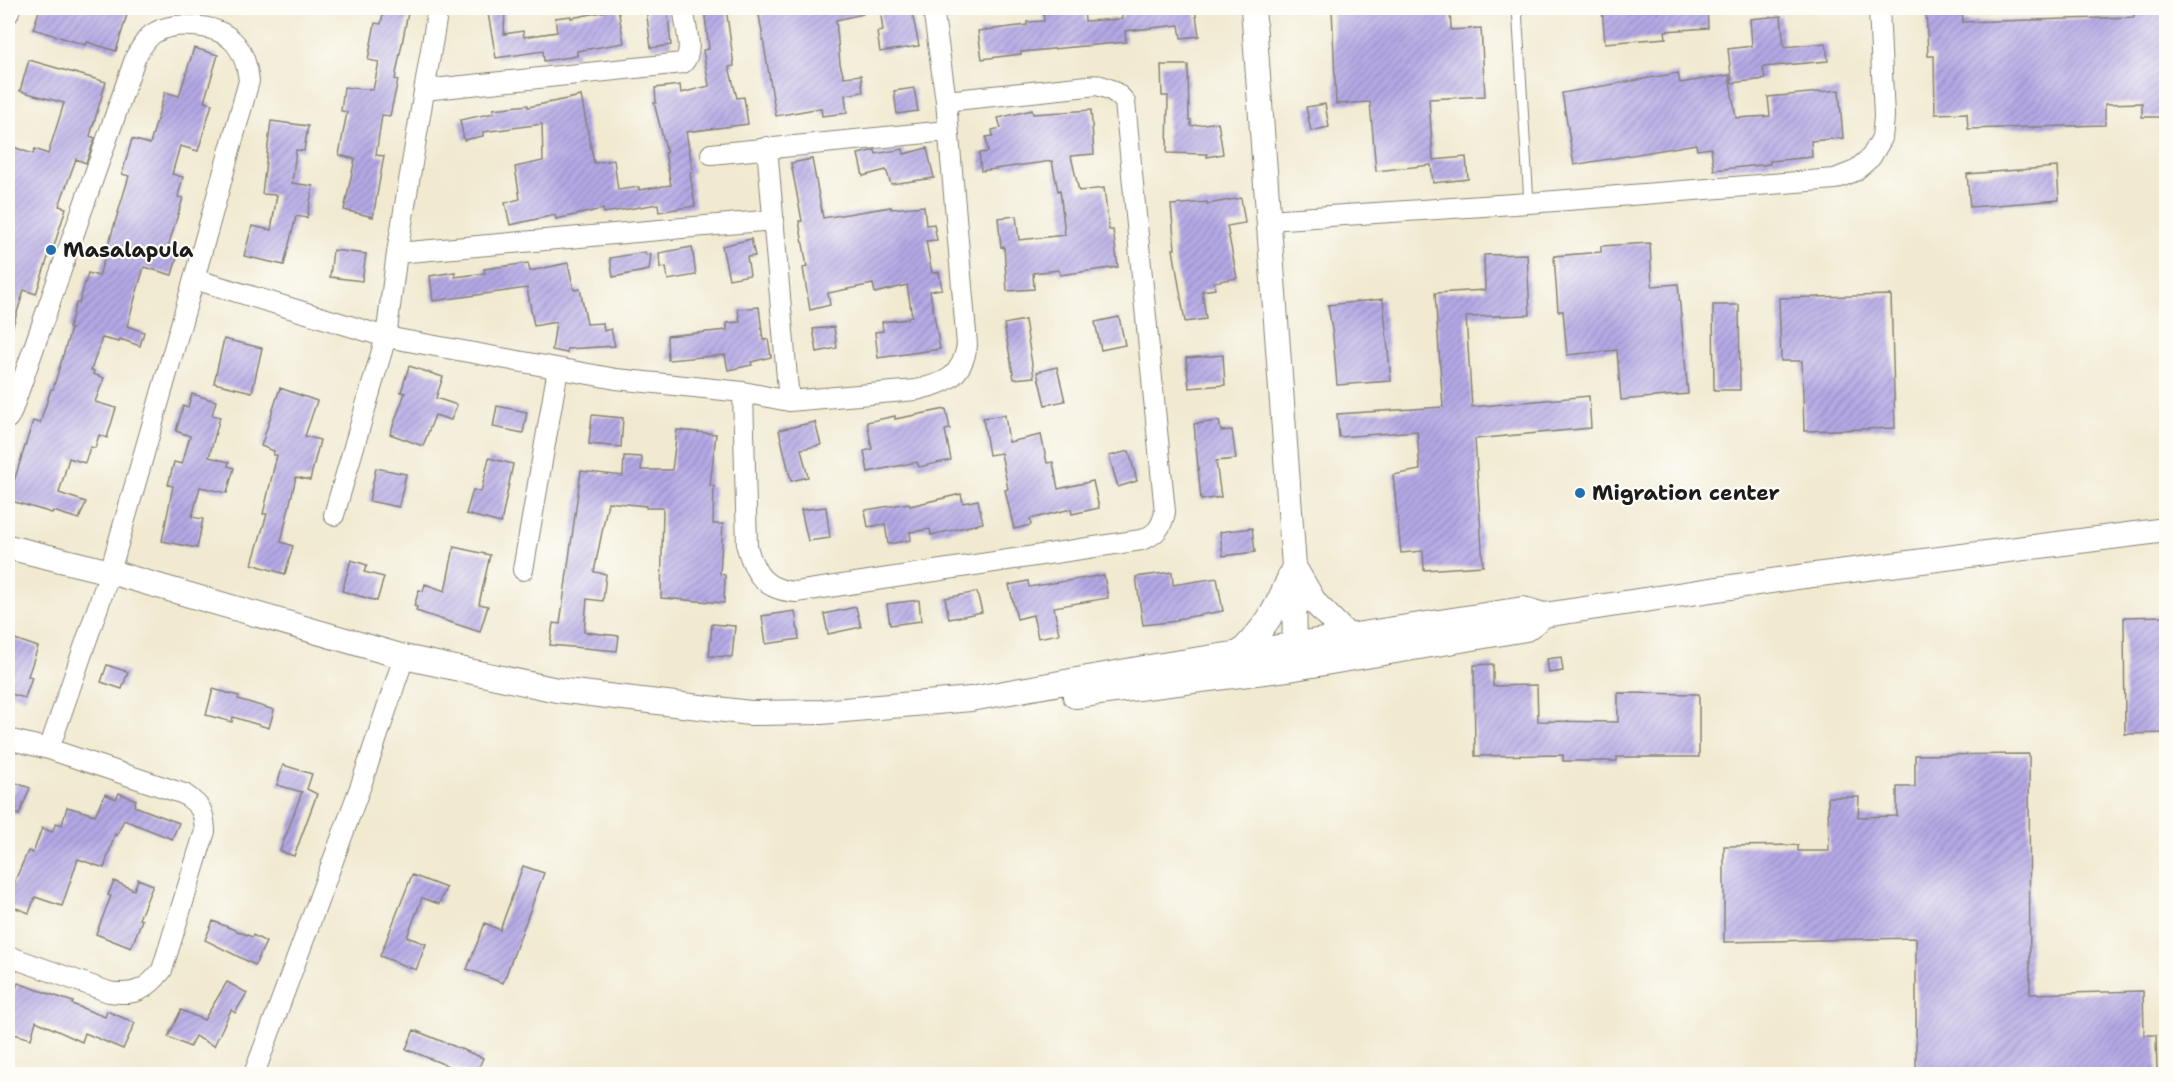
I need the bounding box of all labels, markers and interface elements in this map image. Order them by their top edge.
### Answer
place label: Masalapula [63,236,194,264]
marker: Masalapula [44,243,58,257]
place label: Migration center [1592,479,1780,507]
marker: Migration center [1573,486,1587,500]

